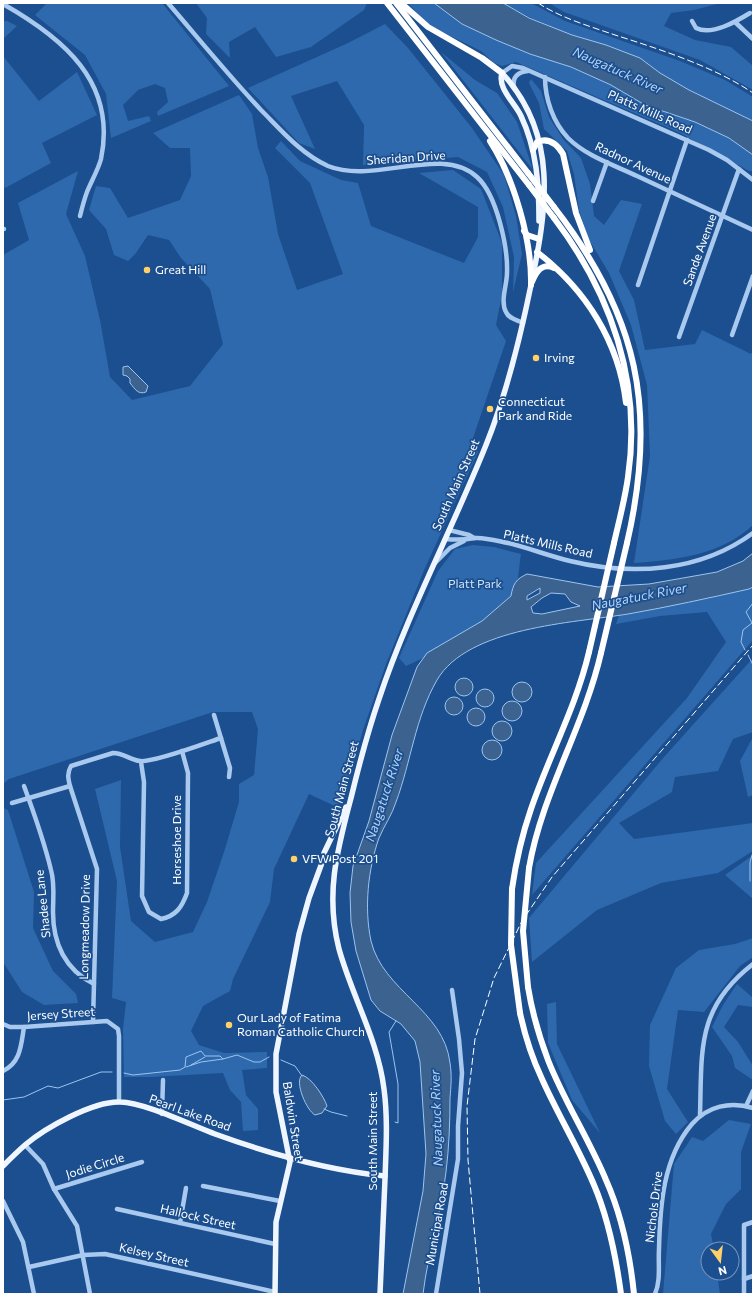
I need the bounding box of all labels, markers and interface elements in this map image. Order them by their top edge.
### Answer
water label: Naugatuck River [571,43,666,97]
street label: Platts Mills Road [606,86,695,136]
street label: Radnor Avenue [593,138,674,186]
street label: Sheridan Drive [366,147,446,167]
street label: Sande Avenue [680,212,719,288]
place label: Great Hill [155,262,206,276]
marker: Great Hill [142,265,152,275]
place label: Irving [544,350,575,364]
marker: Irving [531,353,541,363]
place label: Connecticut Park and Ride [498,394,572,422]
marker: Connecticut Park and Ride [485,404,495,414]
street label: South Main Street [429,437,482,533]
street label: Platts Mills Road [502,526,594,560]
park label: Platt Park [448,576,503,590]
water label: Naugatuck River [590,579,689,613]
street label: South Main Street [321,739,361,838]
water label: Naugatuck River [361,746,407,844]
street label: Horseshoe Drive [169,795,183,885]
place label: VFW Post 201 [302,851,378,865]
marker: VFW Post 201 [289,854,299,864]
street label: Shadee Lane [31,869,53,939]
street label: Longmeadow Drive [76,874,92,980]
street label: Jersey Street [26,1004,96,1023]
place label: Our Lady of Fatima Roman Catholic Church [237,1010,365,1038]
marker: Our Lady of Fatima Roman Catholic Church [224,1020,234,1030]
water label: Naugatuck River [426,1069,446,1167]
street label: Baldwin Street [281,1080,307,1161]
street label: Pearl Lake Road [147,1091,233,1133]
street label: South Main Street [365,1092,379,1190]
street label: Jodie Circle [64,1150,126,1182]
street label: Nichols Drive [642,1170,664,1243]
street label: Municipal Road [422,1181,450,1266]
street label: Hallock Street [159,1201,237,1232]
street label: Kelsey Street [118,1239,190,1269]
north arrow [700,1241,740,1281]
text: N [717,1264,728,1278]

